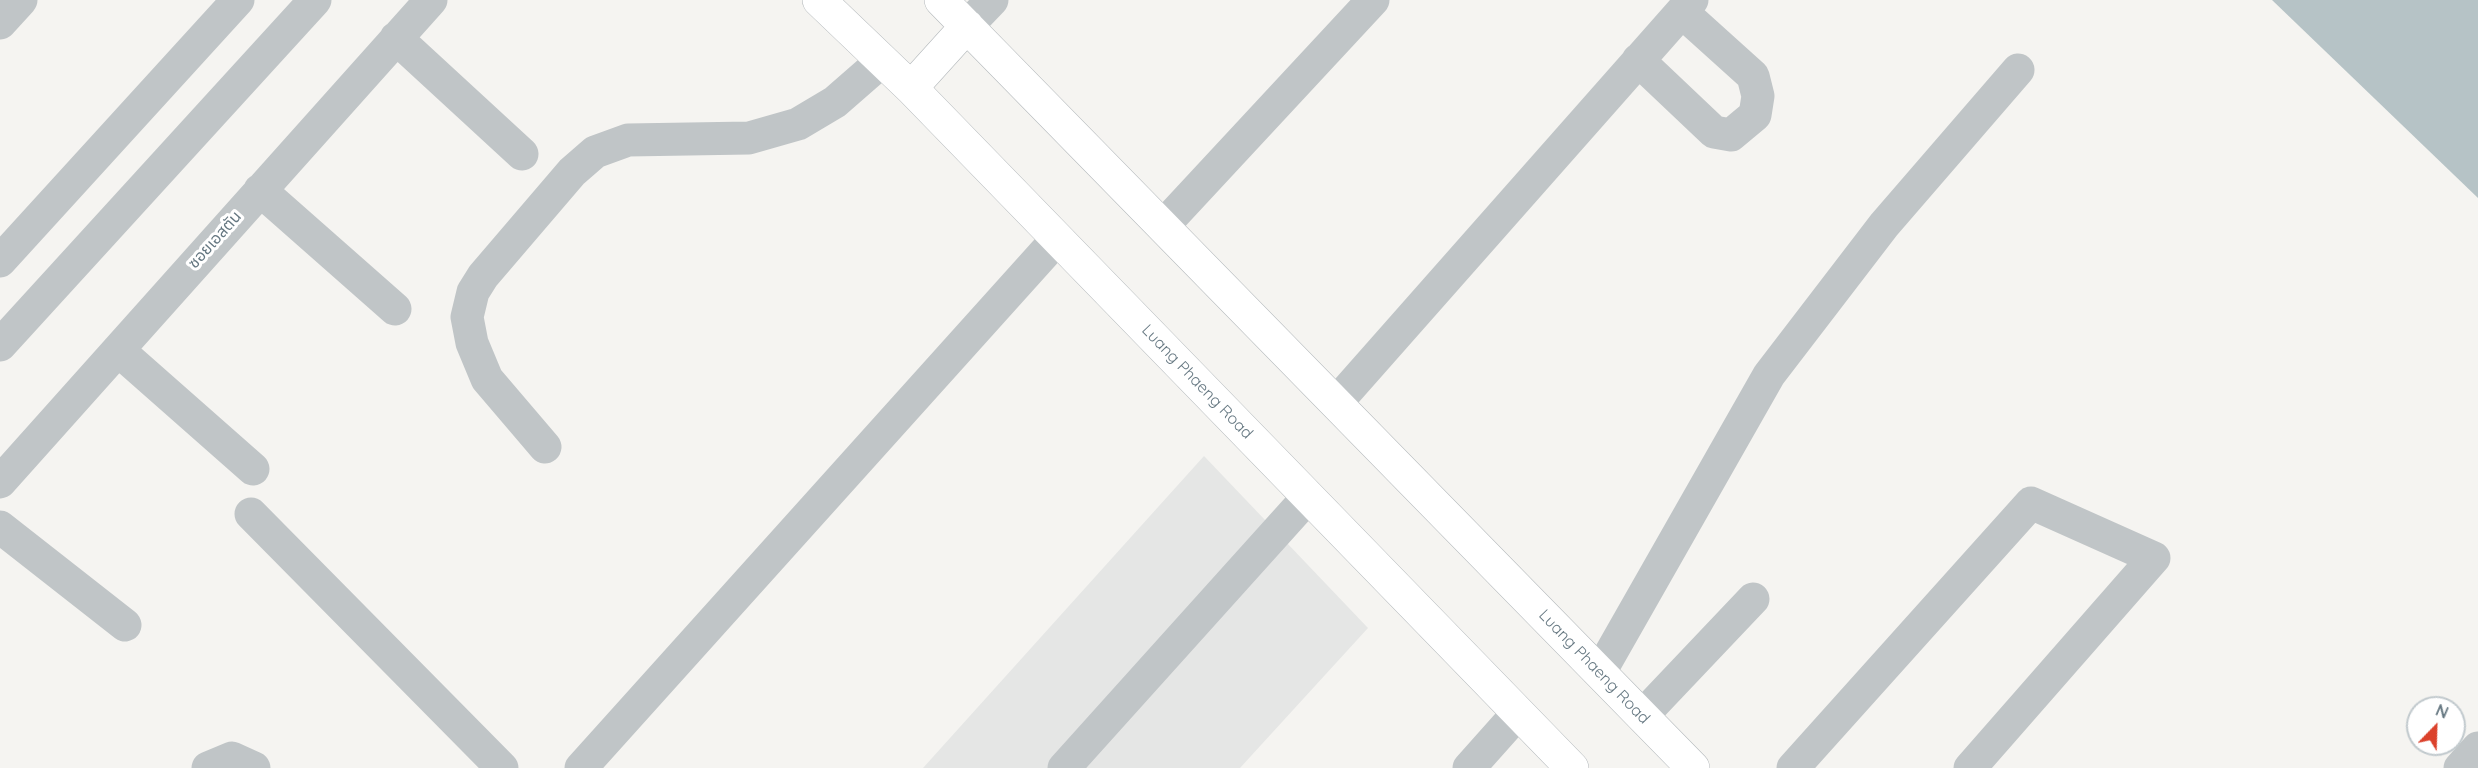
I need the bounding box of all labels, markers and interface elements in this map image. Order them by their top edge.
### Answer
street label: ซอยเอสตัน [184,207,246,273]
street label: Luang Phaeng Road [1137,321,1257,443]
street label: Luang Phaeng Road [1534,606,1654,728]
north arrow [2406,696,2466,756]
text: N [2433,700,2452,723]

